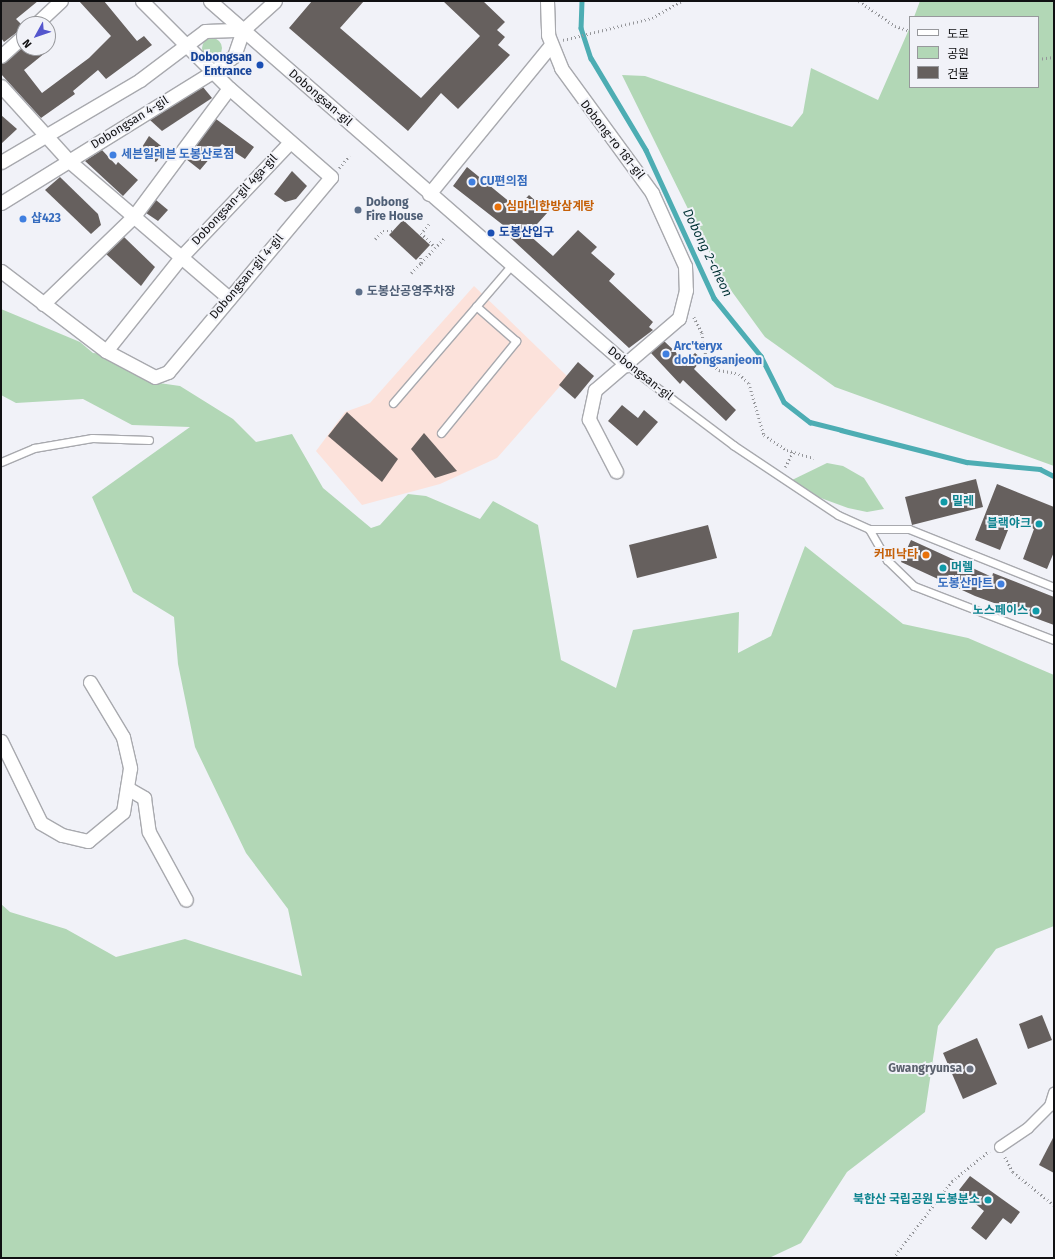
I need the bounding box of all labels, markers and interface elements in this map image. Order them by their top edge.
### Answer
north arrow [16,16,56,56]
legend [909,16,1039,88]
text: 도로 [947,27,969,41]
text: N [20,36,35,50]
text: 공원 [947,47,969,61]
place label: Dobongsan Entrance [190,51,252,79]
marker: Dobongsan Entrance [255,60,265,70]
street label: Dobongsan-gil [285,67,355,129]
text: 건물 [947,67,969,81]
street label: Dobongsan 4-gil [89,93,171,153]
street label: Dobong-ro 181-gil [577,98,647,182]
place label: 세븐일레븐 도봉산로점 [121,148,234,162]
marker: 세븐일레븐 도봉산로점 [108,150,118,160]
street label: Dobongsan-gil 4ga-gil [189,152,281,248]
place label: CU편의점 [480,175,528,189]
marker: CU편의점 [467,177,477,187]
place label: Dobong Fire House [366,196,423,224]
place label: 심마니한방삼계탕 [506,200,594,214]
marker: 심마니한방삼계탕 [493,202,503,212]
marker: Dobong Fire House [353,205,363,215]
water label: Dobong 2-cheon [679,206,735,300]
place label: 샵423 [31,212,61,226]
marker: 샵423 [18,214,28,224]
place label: 도봉산입구 [499,226,554,240]
marker: 도봉산입구 [486,228,496,238]
street label: Dobongsan-gil 4-gil [207,232,287,322]
place label: 도봉산공영주차장 [367,285,455,299]
marker: 도봉산공영주차장 [354,287,364,297]
place label: Arc'teryx dobongsanjeom [674,340,762,368]
street label: Dobongsan-gil [604,344,676,404]
marker: Arc'teryx dobongsanjeom [661,349,671,359]
place label: 밀레 [952,495,974,509]
marker: 밀레 [939,497,949,507]
place label: 블랙야크 [987,517,1031,531]
marker: 블랙야크 [1034,519,1044,529]
place label: 커피낙타 [874,548,918,562]
marker: 커피낙타 [921,550,931,560]
place label: 머렐 [951,561,973,575]
marker: 머렐 [938,563,948,573]
place label: 도봉산마트 [938,577,993,591]
marker: 도봉산마트 [996,579,1006,589]
place label: 노스페이스 [973,604,1028,618]
marker: 노스페이스 [1031,606,1041,616]
place label: Gwangryunsa [888,1062,962,1076]
marker: Gwangryunsa [965,1064,975,1074]
place label: 북한산 국립공원 도봉분소 [853,1193,980,1207]
marker: 북한산 국립공원 도봉분소 [983,1195,993,1205]

